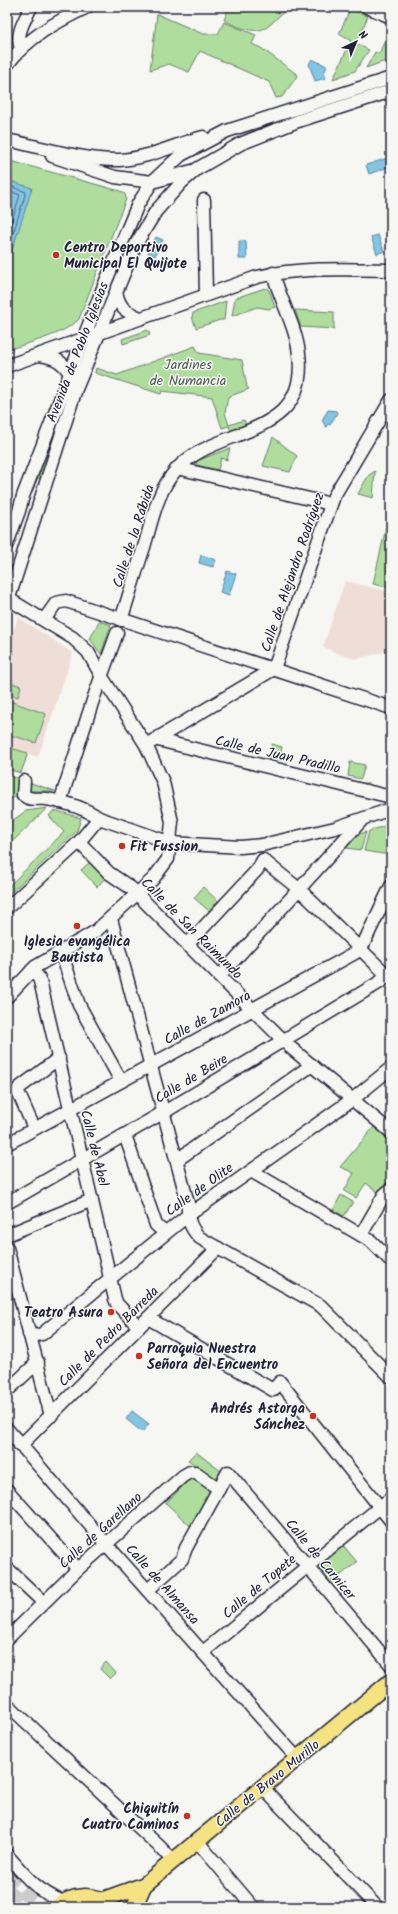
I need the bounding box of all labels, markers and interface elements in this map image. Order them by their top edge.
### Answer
north arrow [336,22,376,62]
text: N [353,27,371,44]
place label: Centro Deportivo Municipal El Quijote [64,237,187,275]
marker: Centro Deportivo Municipal El Quijote [51,250,61,260]
street label: Avenida de Pablo Iglesias [41,279,115,426]
park label: Jardines de Numancia [150,354,226,392]
street label: Calle de la Rábida [107,482,161,591]
street label: Calle de Alejandro Rodríguez [255,490,331,655]
street label: Calle de Juan Pradillo [213,730,343,780]
place label: Fit Fussion [130,836,198,858]
marker: Fit Fussion [117,841,127,851]
street label: Calle de San Raimundo [135,873,247,985]
marker: Iglesia evangélica Bautista [72,921,82,931]
place label: Iglesia evangélica Bautista [24,931,130,969]
street label: Calle de Zamora [160,985,255,1051]
street label: Calle de Beire [151,1048,233,1109]
street label: Calle de Abel [74,1108,114,1189]
street label: Calle de Olite [161,1157,239,1222]
street label: Calle de Pedro Barreda [53,1281,164,1392]
place label: Teatro Asura [24,1302,103,1324]
marker: Teatro Asura [106,1307,116,1317]
place label: Parroquia Nuestra Señora del Encuentro [147,1338,279,1376]
marker: Parroquia Nuestra Señora del Encuentro [134,1351,144,1361]
place label: Andrés Astorga Sánchez [211,1398,305,1436]
marker: Andrés Astorga Sánchez [308,1411,318,1421]
street label: Calle de Garellano [54,1487,147,1574]
street label: Calle de Carnicer [280,1514,362,1606]
street label: Calle de Almansa [120,1539,205,1630]
street label: Calle de Topete [218,1549,302,1624]
street label: Calle de Bravo Murillo [210,1734,325,1833]
place label: Chiquitín Cuatro Caminos [82,1798,179,1836]
marker: Chiquitín Cuatro Caminos [182,1811,192,1821]

